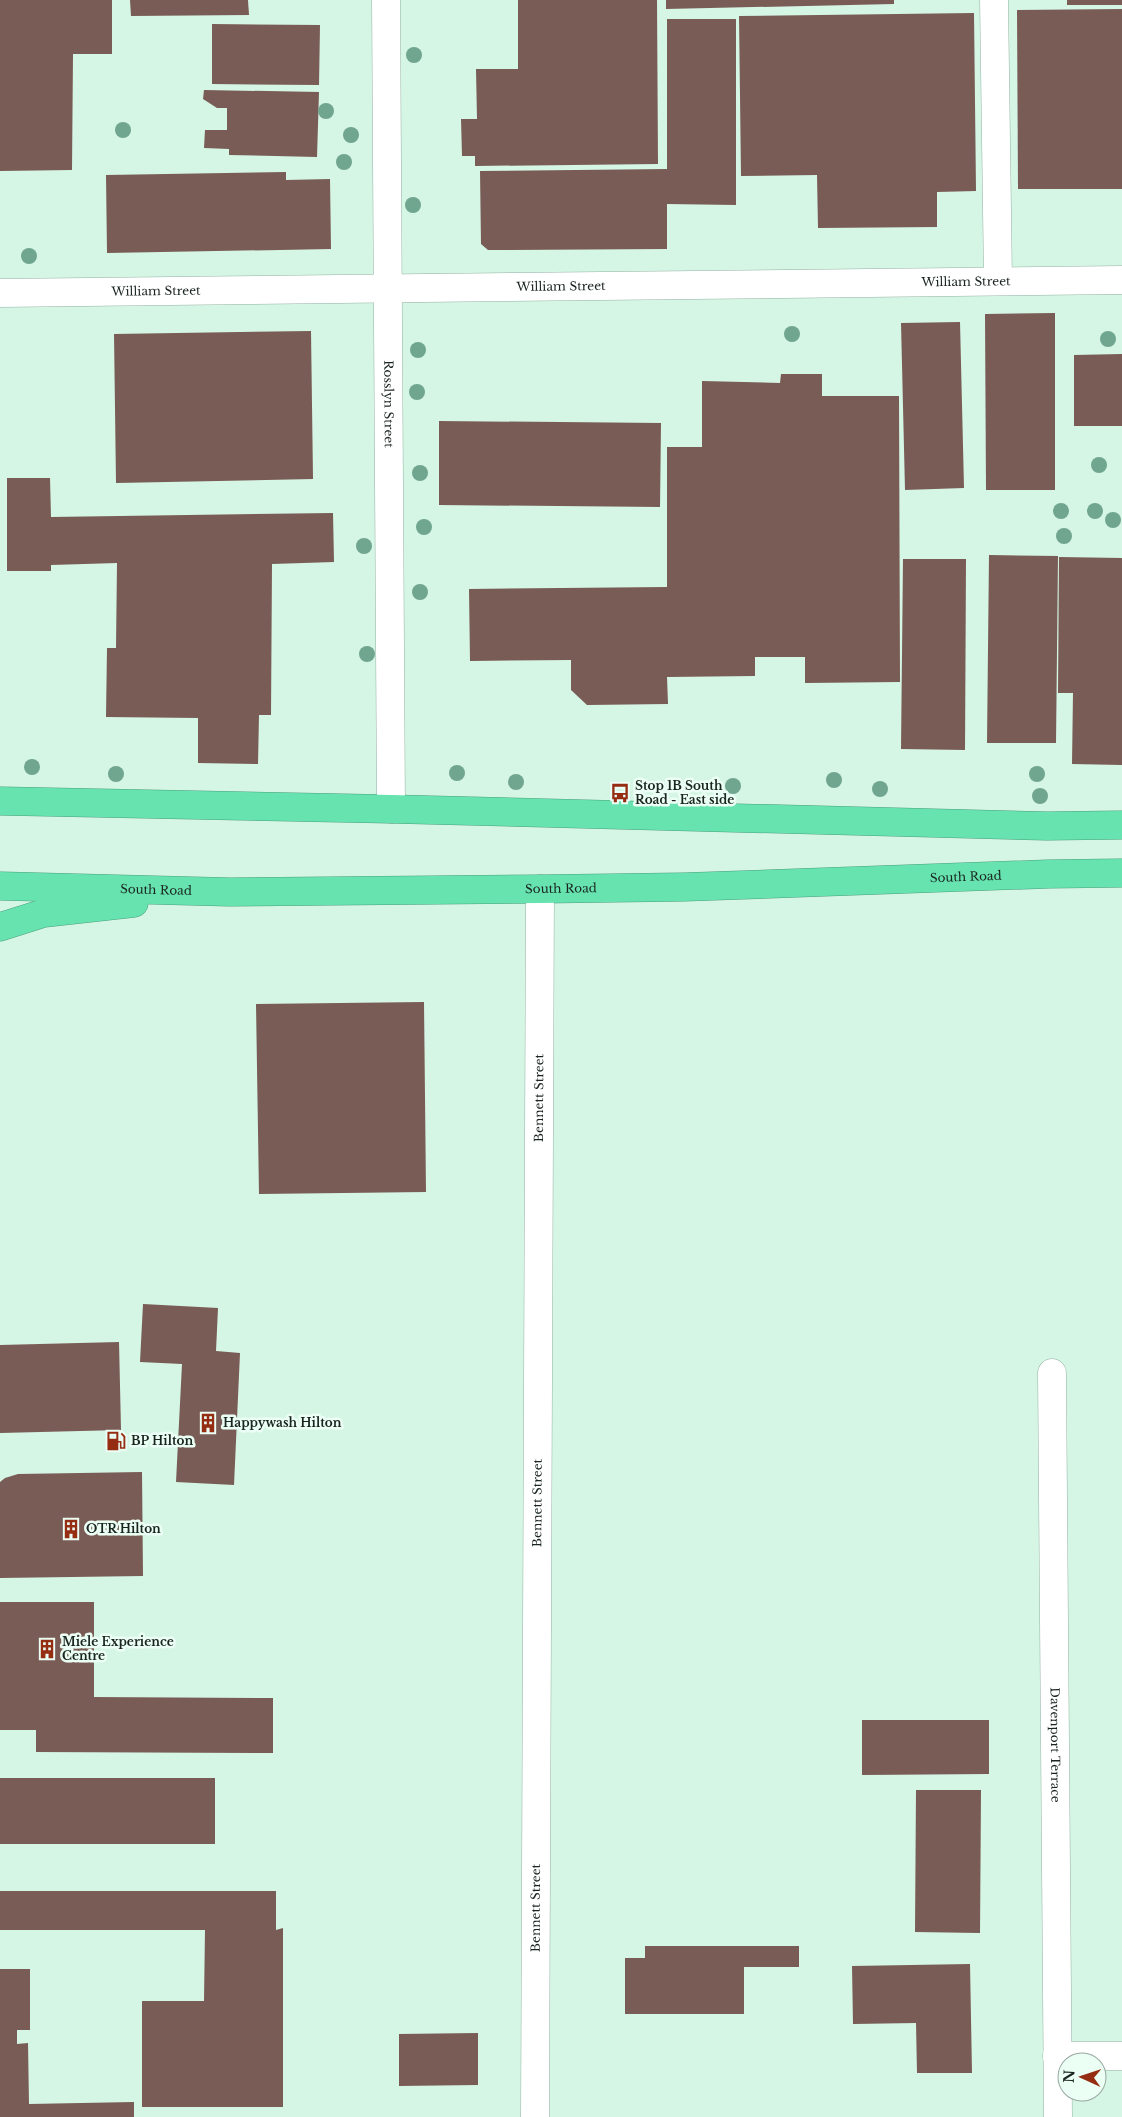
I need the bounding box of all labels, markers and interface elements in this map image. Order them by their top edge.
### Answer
street label: William Street [920,273,1011,289]
street label: William Street [515,278,606,294]
street label: William Street [110,283,201,299]
street label: Rosslyn Street [381,360,397,448]
place label: Stop 1B South Road - East side [635,778,734,807]
bus stop icon: Stop 1B South Road - East side [609,782,631,804]
street label: South Road [930,868,1002,885]
street label: South Road [525,880,597,896]
street label: South Road [120,881,192,898]
street label: Bennett Street [531,1053,546,1142]
building icon: Happywash Hilton [197,1412,219,1434]
place label: Happywash Hilton [223,1415,342,1430]
fuel station icon: BP Hilton [105,1430,127,1452]
place label: BP Hilton [131,1433,193,1448]
street label: Bennett Street [529,1458,545,1547]
building icon: OTR Hilton [60,1518,82,1540]
place label: OTR Hilton [86,1521,161,1536]
place label: Miele Experience Centre [62,1634,174,1663]
building icon: Miele Experience Centre [36,1638,58,1660]
street label: Davenport Terrace [1048,1687,1063,1803]
street label: Bennett Street [528,1863,543,1952]
north arrow [1057,2052,1107,2102]
text: N [1060,2069,1078,2083]

